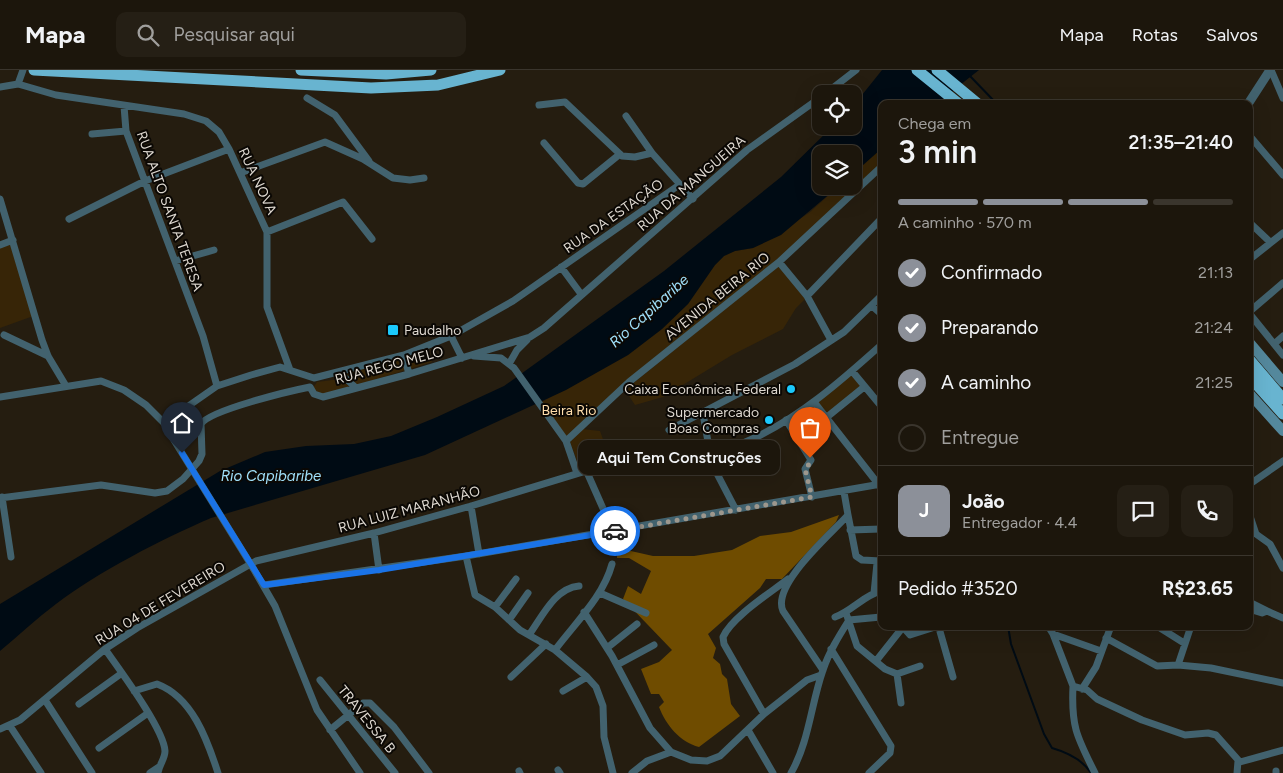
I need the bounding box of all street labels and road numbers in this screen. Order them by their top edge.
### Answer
street label: RUA ALTO SANTA TERESA [133,129,207,294]
street label: RUA DA MANGUEIRA [634,132,749,235]
street label: RUA NOVA [235,145,281,218]
street label: RUA DA ESTAÇÃO [560,176,666,257]
street label: AVENIDA BEIRA RIO [662,249,773,344]
street label: RUA REGO MELO [333,343,445,388]
street label: RUA LUIZ MARANHÃO [336,482,482,537]
street label: RUA 04 DE FEVEREIRO [92,558,228,649]
street label: TRAVESSA B [334,682,399,757]

